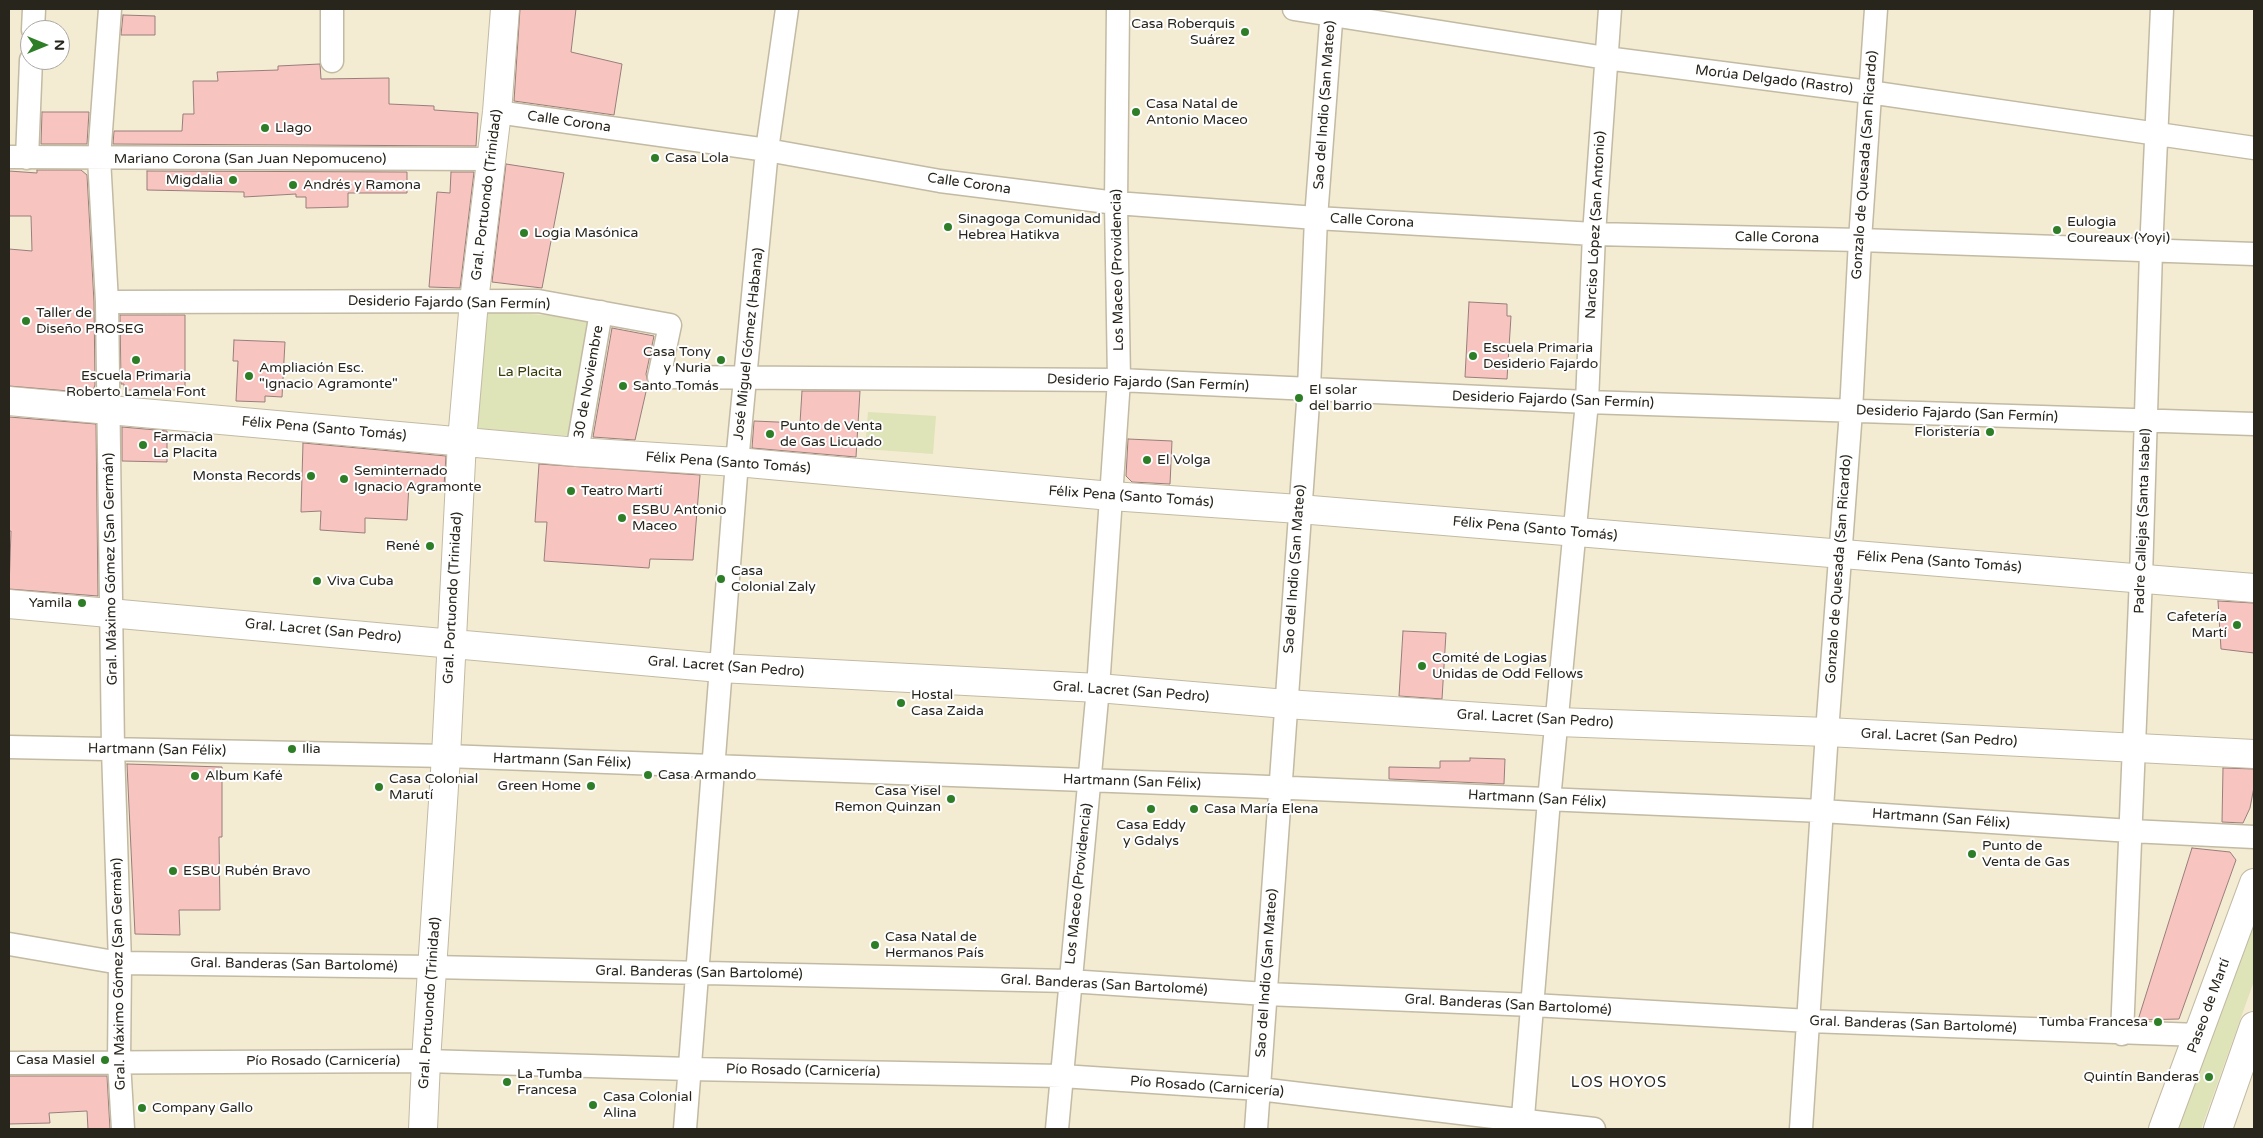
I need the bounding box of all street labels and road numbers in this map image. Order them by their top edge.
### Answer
street label: Sao del Indio (San Mateo) [1311,20,1339,190]
street label: Gonzalo de Quesada (San Ricardo) [1849,50,1881,280]
street label: Morúa Delgado (Rastro) [1694,62,1854,98]
street label: Gral. Portuondo (Trinidad) [468,108,506,282]
street label: Calle Corona [526,108,612,136]
street label: Narciso López (San Antonio) [1583,131,1609,319]
street label: Mariano Corona (San Juan Nepomuceno) [114,151,386,167]
street label: Calle Corona [926,170,1012,198]
street label: Los Maceo (Providencia) [1108,189,1128,351]
street label: Calle Corona [1330,210,1414,232]
street label: Calle Corona [1735,229,1819,247]
street label: José Miguel Gómez (Habana) [731,247,767,441]
street label: Desiderio Fajardo (San Fermín) [348,293,550,313]
street label: 30 de Noviembre [571,324,607,440]
street label: Desiderio Fajardo (San Fermín) [1047,371,1249,395]
street label: Desiderio Fajardo (San Fermín) [1452,388,1654,412]
street label: Desiderio Fajardo (San Fermín) [1856,402,2058,426]
street label: Félix Pena (Santo Tomás) [241,413,407,445]
street label: Padre Callejas (Santa Isabel) [2131,428,2155,614]
street label: Félix Pena (Santo Tomás) [645,449,811,477]
street label: Gral. Máximo Gómez (San Germán) [101,452,121,686]
street label: Gonzalo de Quesada (San Ricardo) [1823,454,1855,684]
street label: Félix Pena (Santo Tomás) [1048,483,1214,511]
street label: Sao del Indio (San Mateo) [1281,484,1309,654]
street label: Gral. Portuondo (Trinidad) [440,511,466,685]
street label: Félix Pena (Santo Tomás) [1452,513,1618,545]
street label: Félix Pena (Santo Tomás) [1856,548,2022,576]
street label: Gral. Lacret (San Pedro) [244,616,402,646]
street label: Gral. Lacret (San Pedro) [647,653,805,681]
street label: Gral. Lacret (San Pedro) [1052,678,1210,706]
street label: Gral. Lacret (San Pedro) [1456,707,1614,731]
street label: Gral. Lacret (San Pedro) [1860,726,2018,750]
street label: Hartmann (San Félix) [88,740,226,760]
street label: Hartmann (San Félix) [493,750,631,772]
street label: Hartmann (San Félix) [1063,771,1201,793]
street label: Hartmann (San Félix) [1468,787,1606,811]
street label: Los Maceo (Providencia) [1062,802,1096,966]
street label: Hartmann (San Félix) [1871,806,2011,832]
street label: Gral. Máximo Gómez (San Germán) [109,857,129,1091]
street label: Sao del Indio (San Mateo) [1253,888,1281,1058]
street label: Gral. Portuondo (Trinidad) [416,916,444,1090]
street label: Gral. Banderas (San Bartolomé) [190,955,398,975]
street label: Paseo de Martí [2184,956,2234,1056]
street label: Gral. Banderas (San Bartolomé) [595,963,803,983]
street label: Gral. Banderas (San Bartolomé) [1000,971,1208,999]
street label: Gral. Banderas (San Bartolomé) [1404,991,1612,1019]
street label: Gral. Banderas (San Bartolomé) [1809,1013,2017,1037]
street label: Pío Rosado (Carnicería) [246,1053,400,1069]
street label: Pío Rosado (Carnicería) [726,1061,880,1081]
street label: Pío Rosado (Carnicería) [1130,1073,1284,1101]

